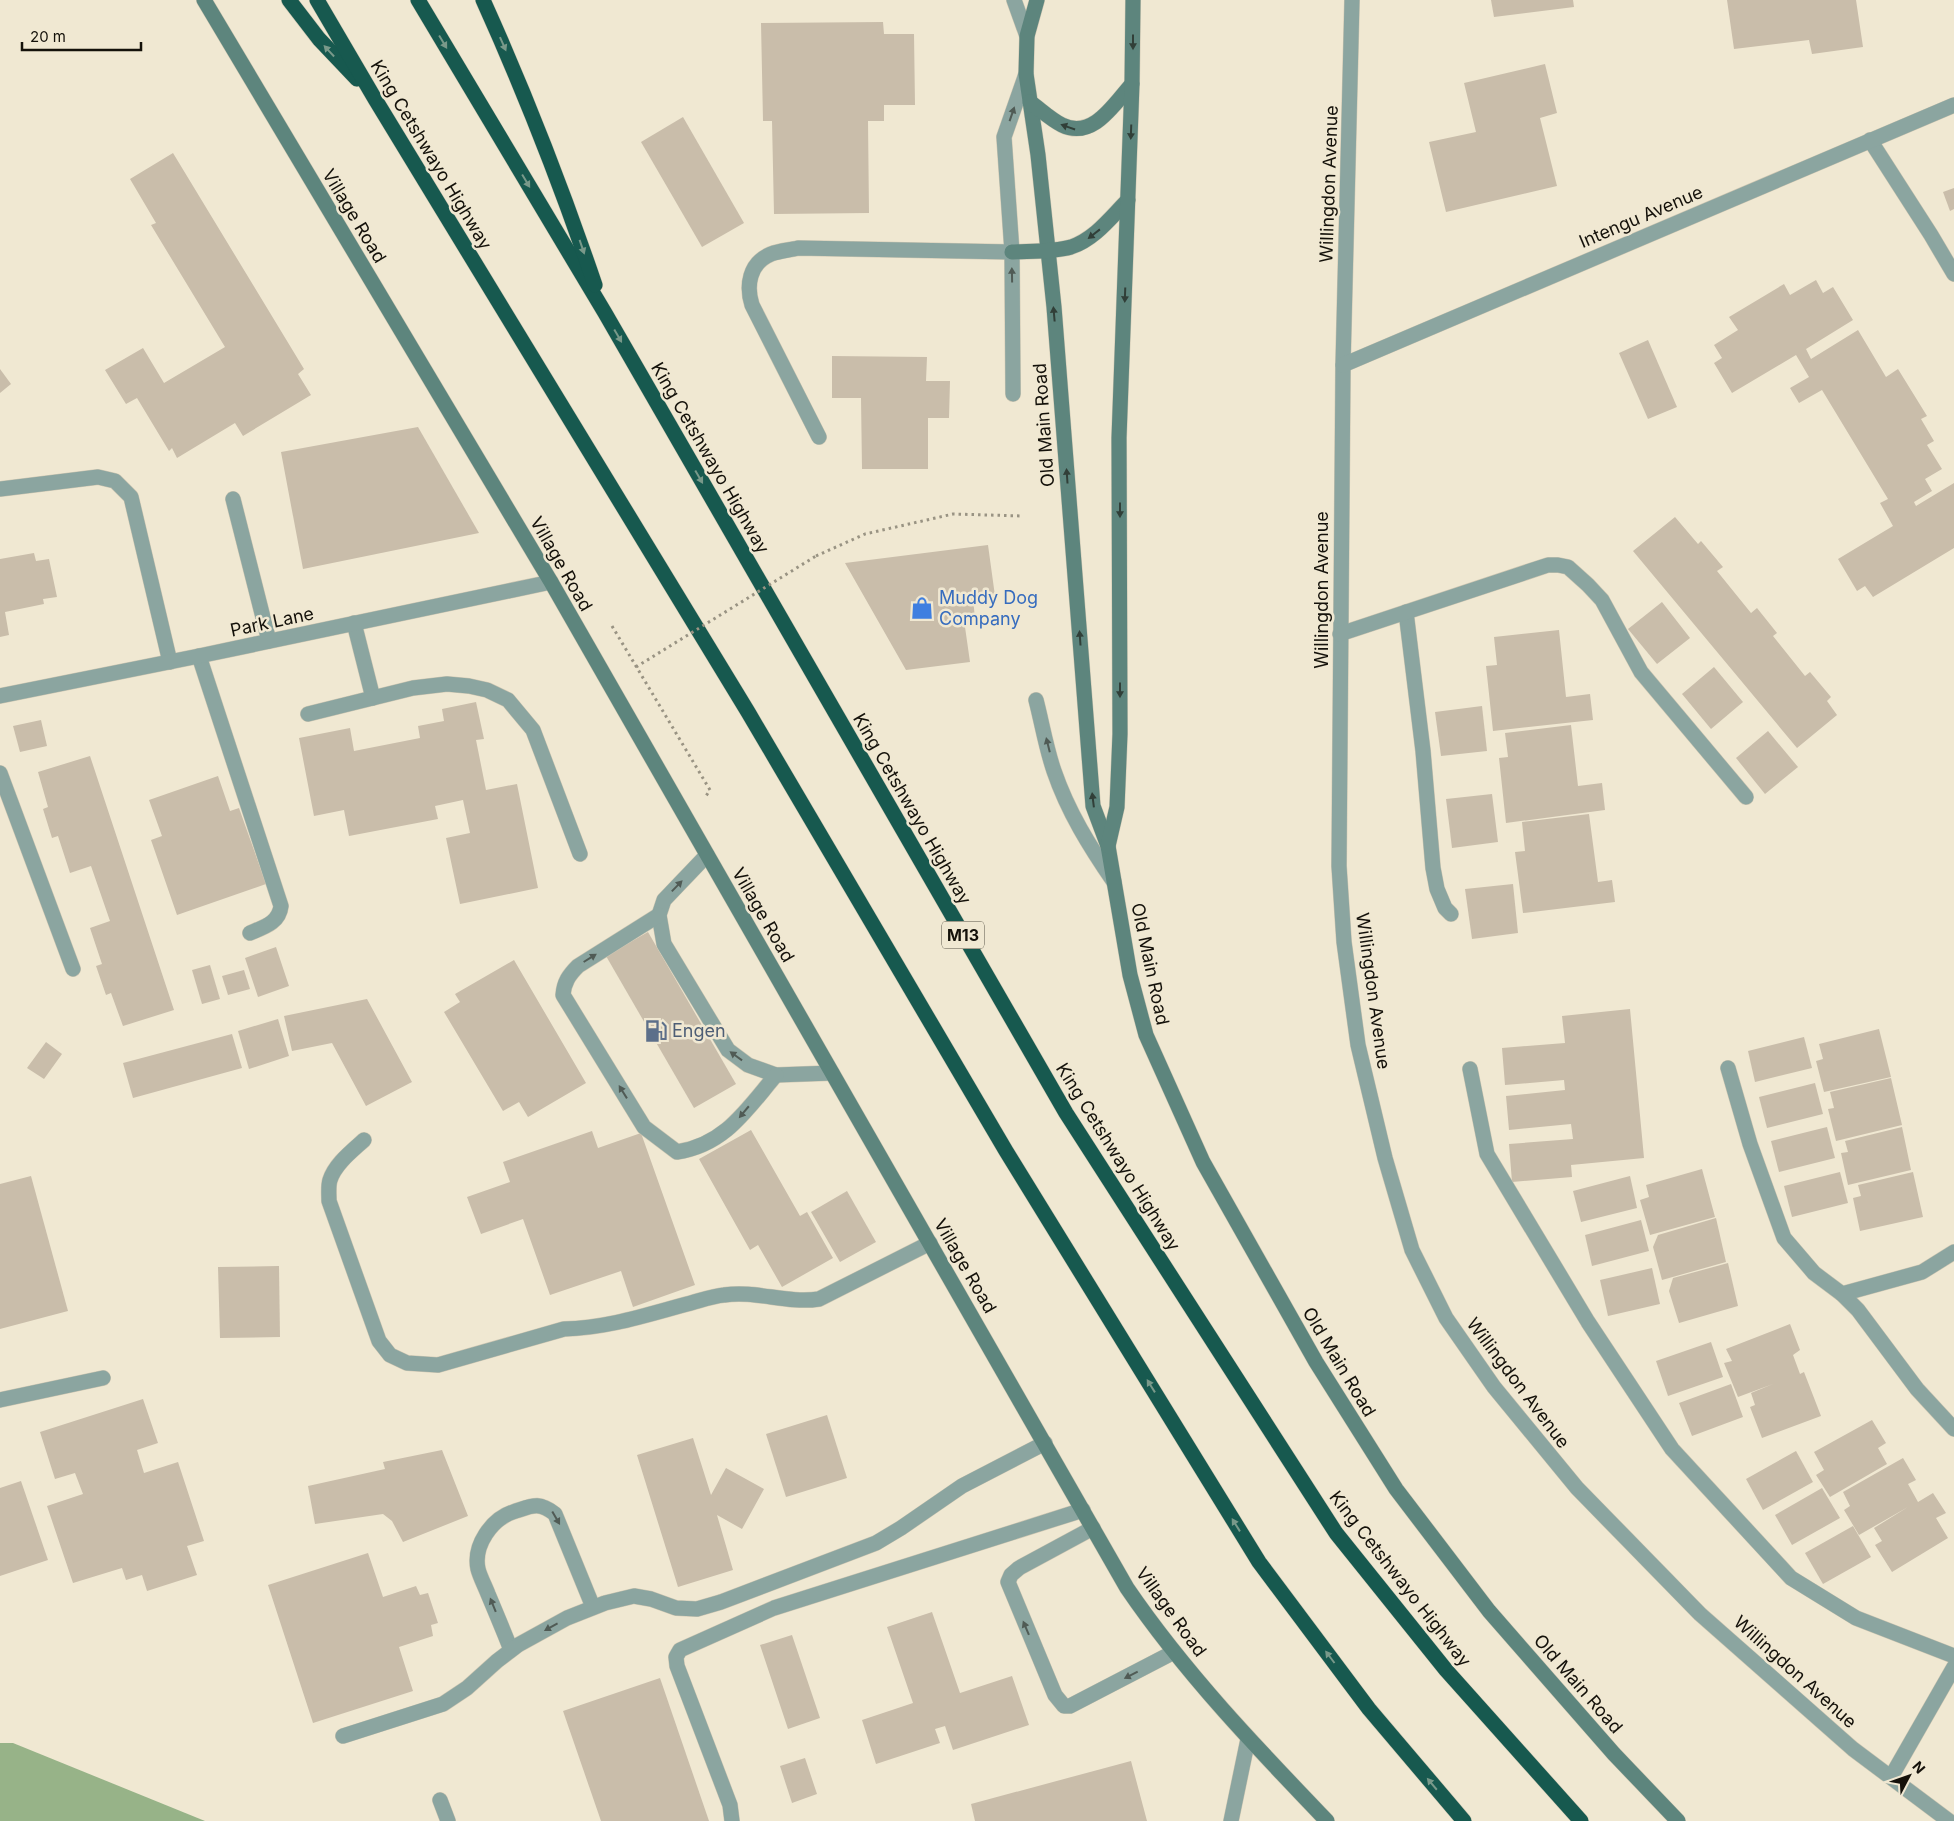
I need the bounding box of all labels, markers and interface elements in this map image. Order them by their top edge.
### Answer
scale bar [22,20,141,52]
text: 20 m [30,27,66,46]
one-way arrow [1129,34,1137,50]
one-way arrow [438,35,447,48]
one-way arrow [500,37,508,51]
one-way arrow [323,45,335,57]
street label: King Cetshwayo Highway [366,56,496,253]
street label: Willingdon Avenue [1315,105,1342,263]
one-way arrow [1008,106,1016,121]
one-way arrow [1060,122,1075,130]
one-way arrow [1126,125,1134,141]
street label: Village Road [318,165,391,266]
one-way arrow [521,175,530,188]
street label: Intengu Avenue [1576,181,1706,252]
one-way arrow [1087,228,1100,239]
one-way arrow [579,239,586,254]
one-way arrow [1008,267,1016,283]
one-way arrow [1121,287,1129,303]
one-way arrow [1050,306,1058,322]
one-way arrow [614,329,622,343]
street label: King Cetshwayo Highway [647,358,774,557]
street label: Old Main Road [1029,362,1058,488]
one-way arrow [1063,468,1071,484]
one-way arrow [695,470,704,483]
one-way arrow [1116,502,1124,518]
street label: Willingdon Avenue [1311,511,1332,669]
street label: Village Road [526,513,597,615]
place label: Muddy Dog Company [939,587,1038,629]
shop icon: Muddy Dog Company [909,595,935,621]
street label: Park Lane [228,602,316,641]
one-way arrow [1075,630,1083,646]
one-way arrow [1116,682,1124,698]
street label: King Cetshwayo Highway [849,709,976,908]
one-way arrow [1043,738,1051,753]
one-way arrow [1089,792,1097,808]
street label: Village Road [728,864,799,966]
one-way arrow [671,880,683,892]
street label: Old Main Road [1127,901,1174,1027]
street label: Willingdon Avenue [1352,911,1395,1070]
road number: M13 [942,922,984,948]
one-way arrow [584,954,597,963]
fuel station icon: Engen [643,1018,669,1044]
place label: Engen [672,1020,726,1041]
one-way arrow [730,1050,743,1061]
street label: King Cetshwayo Highway [1052,1059,1185,1254]
one-way arrow [618,1085,628,1098]
one-way arrow [739,1105,750,1118]
street label: Village Road [930,1215,1001,1317]
street label: Old Main Road [1298,1303,1380,1420]
street label: Willingdon Avenue [1463,1313,1574,1452]
one-way arrow [1147,1380,1156,1393]
street label: King Cetshwayo Highway [1325,1487,1476,1671]
one-way arrow [552,1511,560,1526]
one-way arrow [1232,1518,1241,1531]
street label: Village Road [1132,1563,1211,1661]
one-way arrow [489,1597,497,1612]
street label: Willingdon Avenue [1730,1611,1861,1732]
one-way arrow [1021,1620,1029,1635]
one-way arrow [544,1623,559,1631]
street label: Old Main Road [1530,1630,1627,1737]
one-way arrow [1325,1650,1335,1664]
one-way arrow [1124,1671,1138,1679]
north arrow [1884,1751,1934,1801]
text: N [1909,1758,1929,1777]
one-way arrow [1426,1778,1438,1790]

